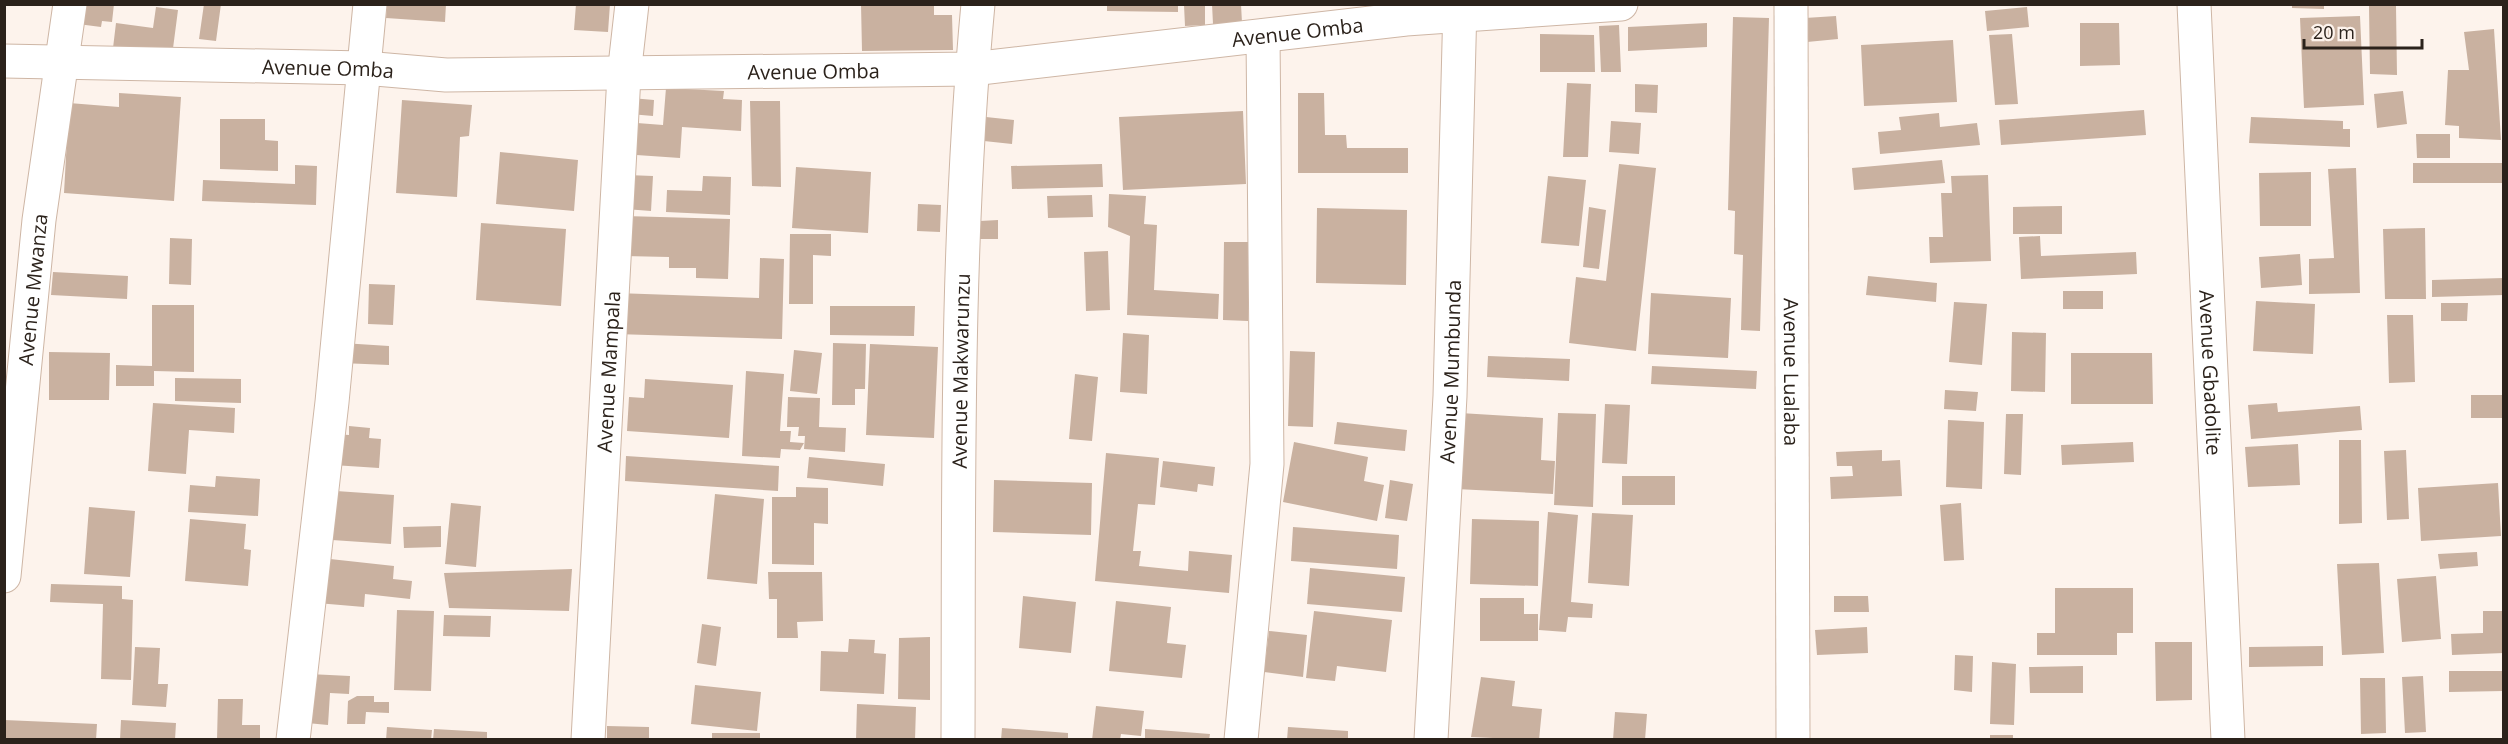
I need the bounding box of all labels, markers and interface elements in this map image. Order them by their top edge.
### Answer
street label: Avenue Omba [1230,11,1365,52]
scale bar [2304,12,2422,50]
text: 20 m [2313,20,2355,44]
street label: Avenue Omba [262,53,395,84]
street label: Avenue Omba [747,57,880,85]
street label: Avenue Mwanza [11,212,53,366]
street label: Avenue Makwarunzu [945,273,976,469]
street label: Avenue Mumbunda [1433,279,1466,464]
street label: Avenue Gbadolite [2194,289,2228,456]
street label: Avenue Mampala [590,290,626,453]
street label: Avenue Lualaba [1778,298,1806,446]

